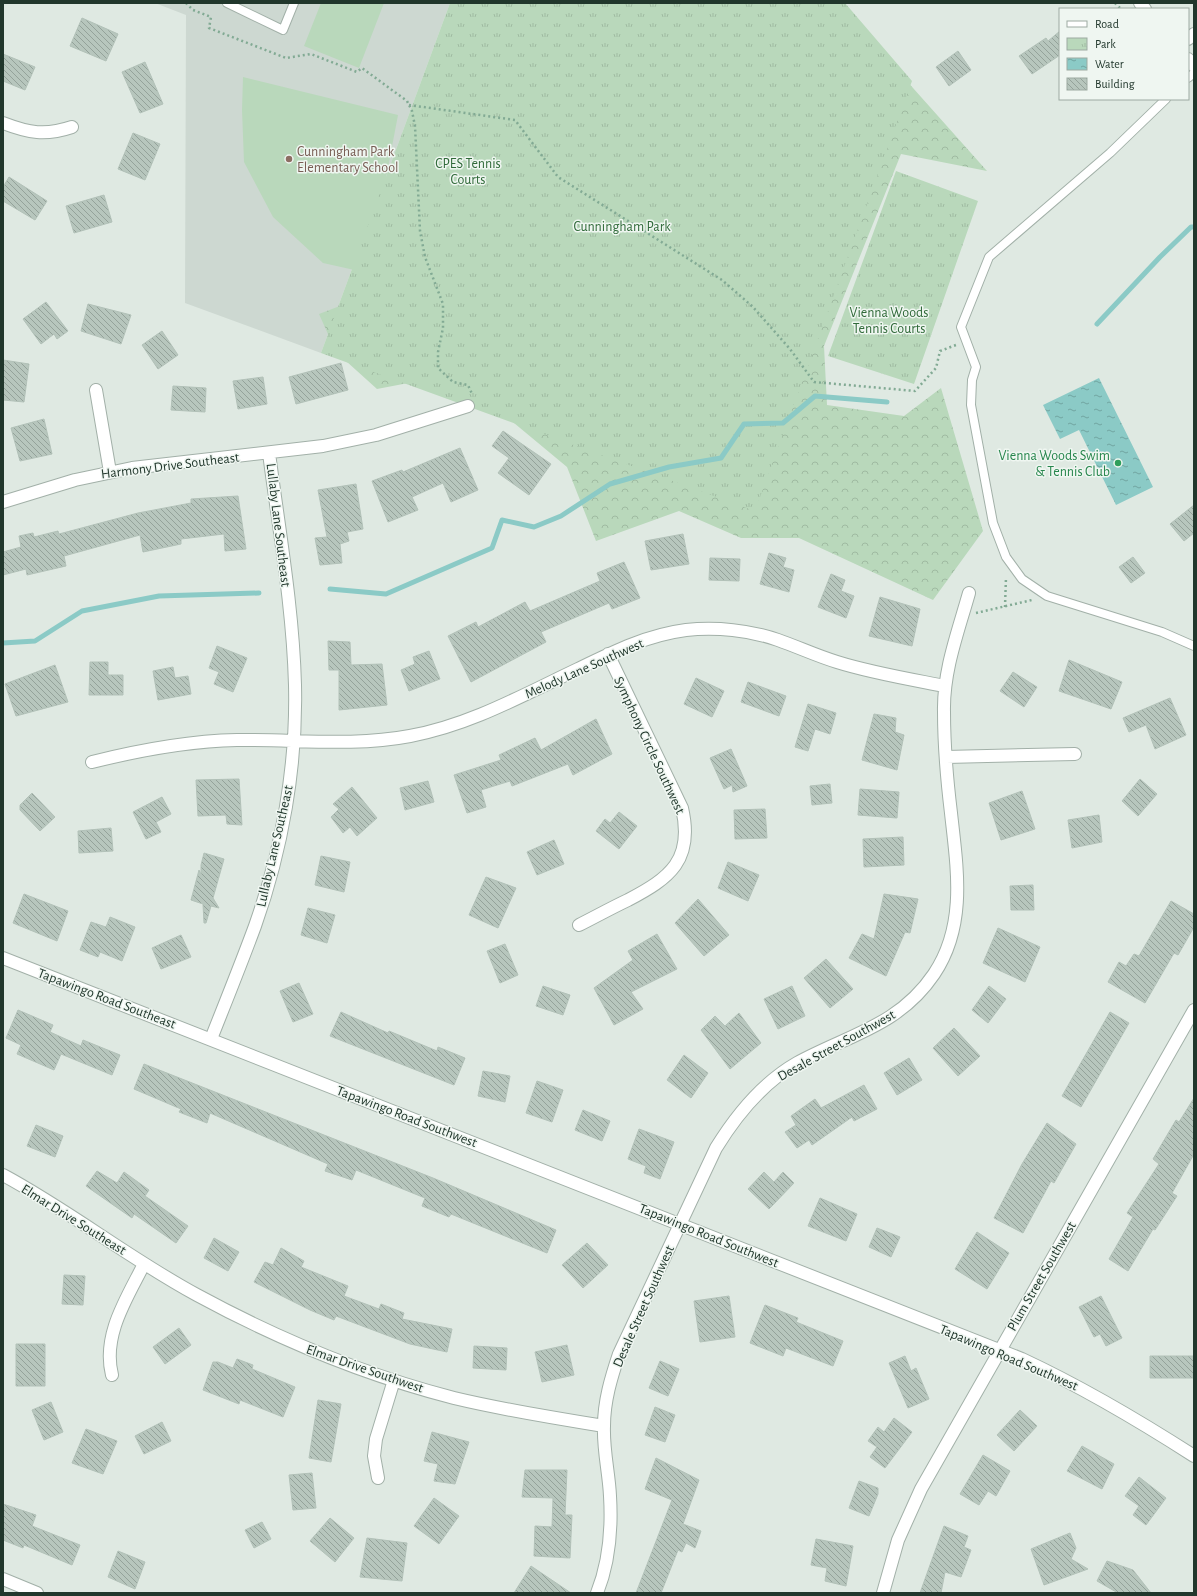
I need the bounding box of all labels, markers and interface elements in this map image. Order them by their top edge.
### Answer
legend [1059,8,1189,100]
text: Road [1095,18,1119,30]
text: Park [1095,38,1116,50]
text: Water [1095,58,1124,70]
text: Building [1095,78,1135,90]
place label: Cunningham Park Elementary School [297,145,399,175]
marker: Cunningham Park Elementary School [284,154,294,164]
park label: CPES Tennis Courts [435,157,501,187]
park label: Cunningham Park [573,220,671,234]
park label: Vienna Woods Tennis Courts [850,306,928,336]
place label: Vienna Woods Swim & Tennis Club [998,449,1110,479]
street label: Harmony Drive Southeast [100,450,241,481]
marker: Vienna Woods Swim & Tennis Club [1113,458,1123,468]
street label: Lullaby Lane Southeast [263,463,293,588]
street label: Melody Lane Southwest [523,636,646,701]
street label: Symphony Circle Southwest [611,675,687,817]
street label: Lullaby Lane Southeast [254,784,296,908]
street label: Tapawingo Road Southeast [36,966,178,1032]
street label: Desale Street Southwest [775,1008,898,1084]
street label: Tapawingo Road Southwest [334,1084,479,1150]
street label: Elmar Drive Southeast [19,1182,129,1258]
street label: Tapawingo Road Southwest [637,1201,781,1271]
street label: Plum Street Southwest [1005,1219,1079,1334]
street label: Desale Street Southwest [611,1243,677,1369]
street label: Tapawingo Road Southwest [937,1322,1080,1394]
street label: Elmar Drive Southwest [304,1342,426,1396]

